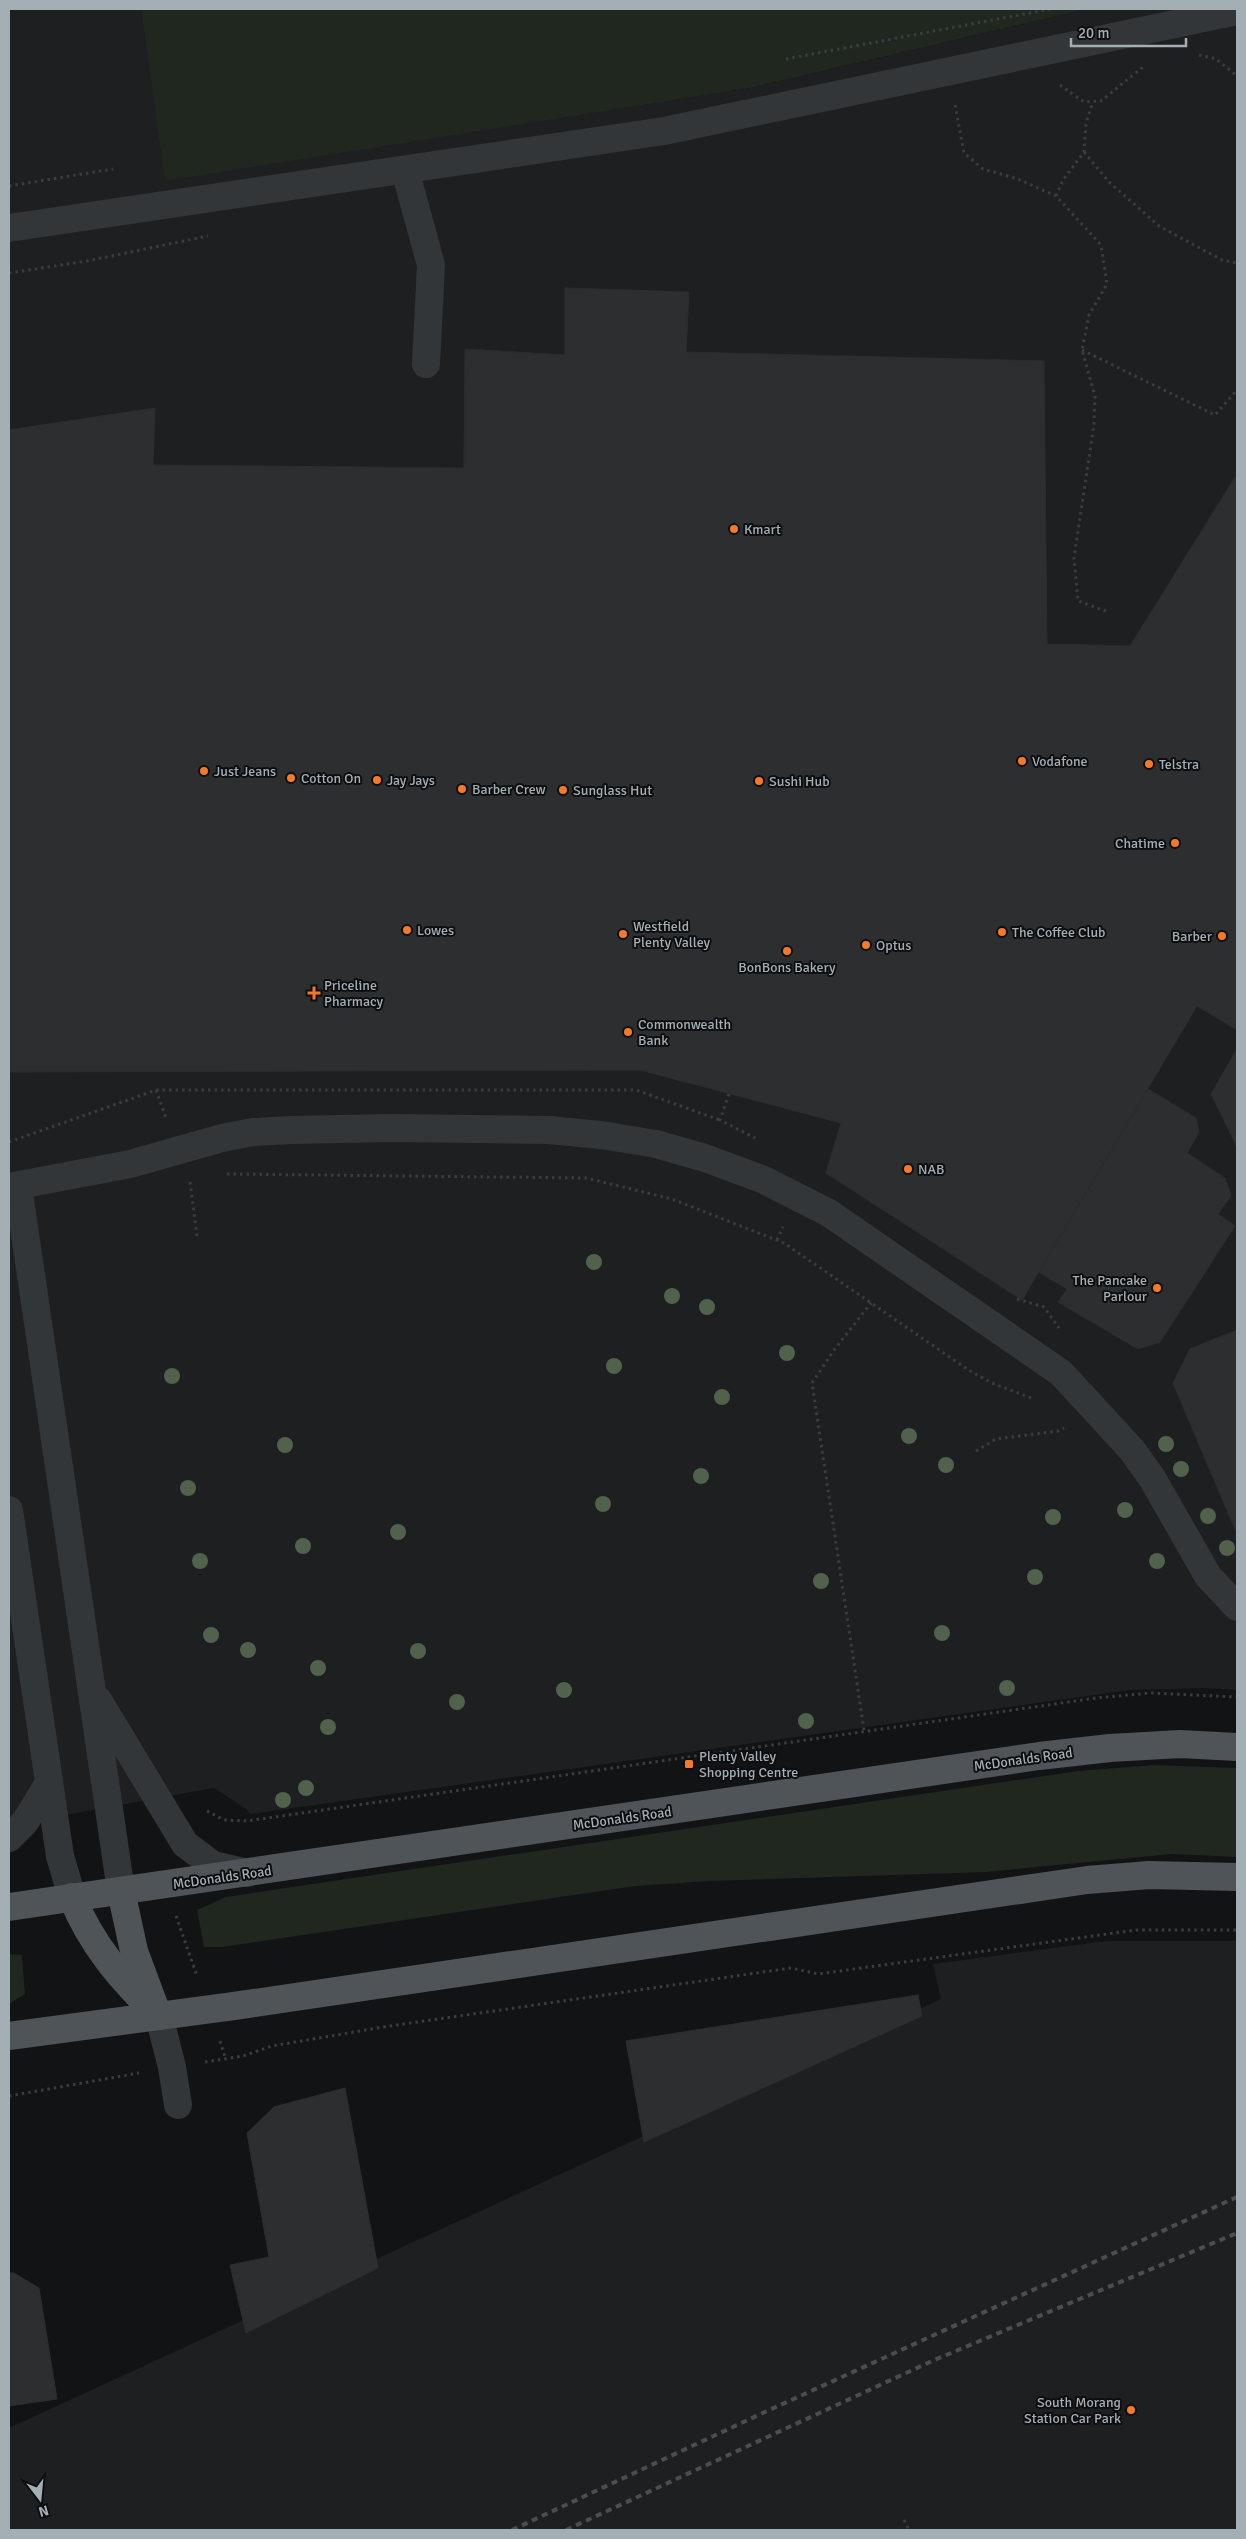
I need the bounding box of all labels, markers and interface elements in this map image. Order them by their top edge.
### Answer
scale bar [1071,15,1186,47]
text: 20 m [1078,24,1109,42]
place label: Kmart [744,521,781,538]
marker: Kmart [728,523,740,535]
place label: Vodafone [1032,753,1088,770]
marker: Vodafone [1016,755,1028,767]
place label: Telstra [1159,756,1199,773]
marker: Telstra [1143,758,1155,770]
place label: Just Jeans [214,763,276,780]
marker: Just Jeans [198,765,210,777]
place label: Cotton On [301,770,361,787]
marker: Cotton On [285,772,297,784]
place label: Jay Jays [387,772,435,789]
place label: Sushi Hub [769,773,830,790]
marker: Jay Jays [371,774,383,786]
marker: Sushi Hub [753,775,765,787]
place label: Barber Crew [472,781,546,798]
place label: Sunglass Hut [573,782,652,799]
marker: Barber Crew [456,783,468,795]
marker: Sunglass Hut [557,784,569,796]
place label: Chatime [1115,835,1165,852]
marker: Chatime [1169,837,1181,849]
place label: Westfield Plenty Valley [633,918,710,951]
place label: Lowes [417,922,454,939]
marker: Lowes [401,924,413,936]
place label: The Coffee Club [1012,924,1106,941]
marker: The Coffee Club [996,926,1008,938]
marker: Westfield Plenty Valley [617,928,629,940]
place label: Barber [1172,928,1213,945]
marker: Barber [1216,930,1228,942]
place label: Optus [876,937,911,954]
marker: Optus [860,939,872,951]
marker: BonBons Bakery [781,945,793,957]
place label: BonBons Bakery [738,959,836,976]
place label: Priceline Pharmacy [324,977,384,1010]
marker: Priceline Pharmacy [308,987,320,999]
place label: Commonwealth Bank [638,1016,731,1049]
marker: Commonwealth Bank [622,1026,634,1038]
place label: NAB [918,1161,945,1178]
marker: NAB [902,1163,914,1175]
place label: The Pancake Parlour [1073,1272,1148,1305]
marker: The Pancake Parlour [1151,1282,1163,1294]
street label: McDonalds Road [973,1744,1074,1775]
place label: Plenty Valley Shopping Centre [699,1748,798,1781]
marker: Plenty Valley Shopping Centre [683,1758,695,1770]
street label: McDonalds Road [572,1803,673,1834]
street label: McDonalds Road [172,1862,273,1893]
place label: South Morang Station Car Park [1024,2394,1121,2427]
marker: South Morang Station Car Park [1125,2404,1137,2416]
north arrow [15,2474,65,2524]
text: N [36,2502,50,2521]

